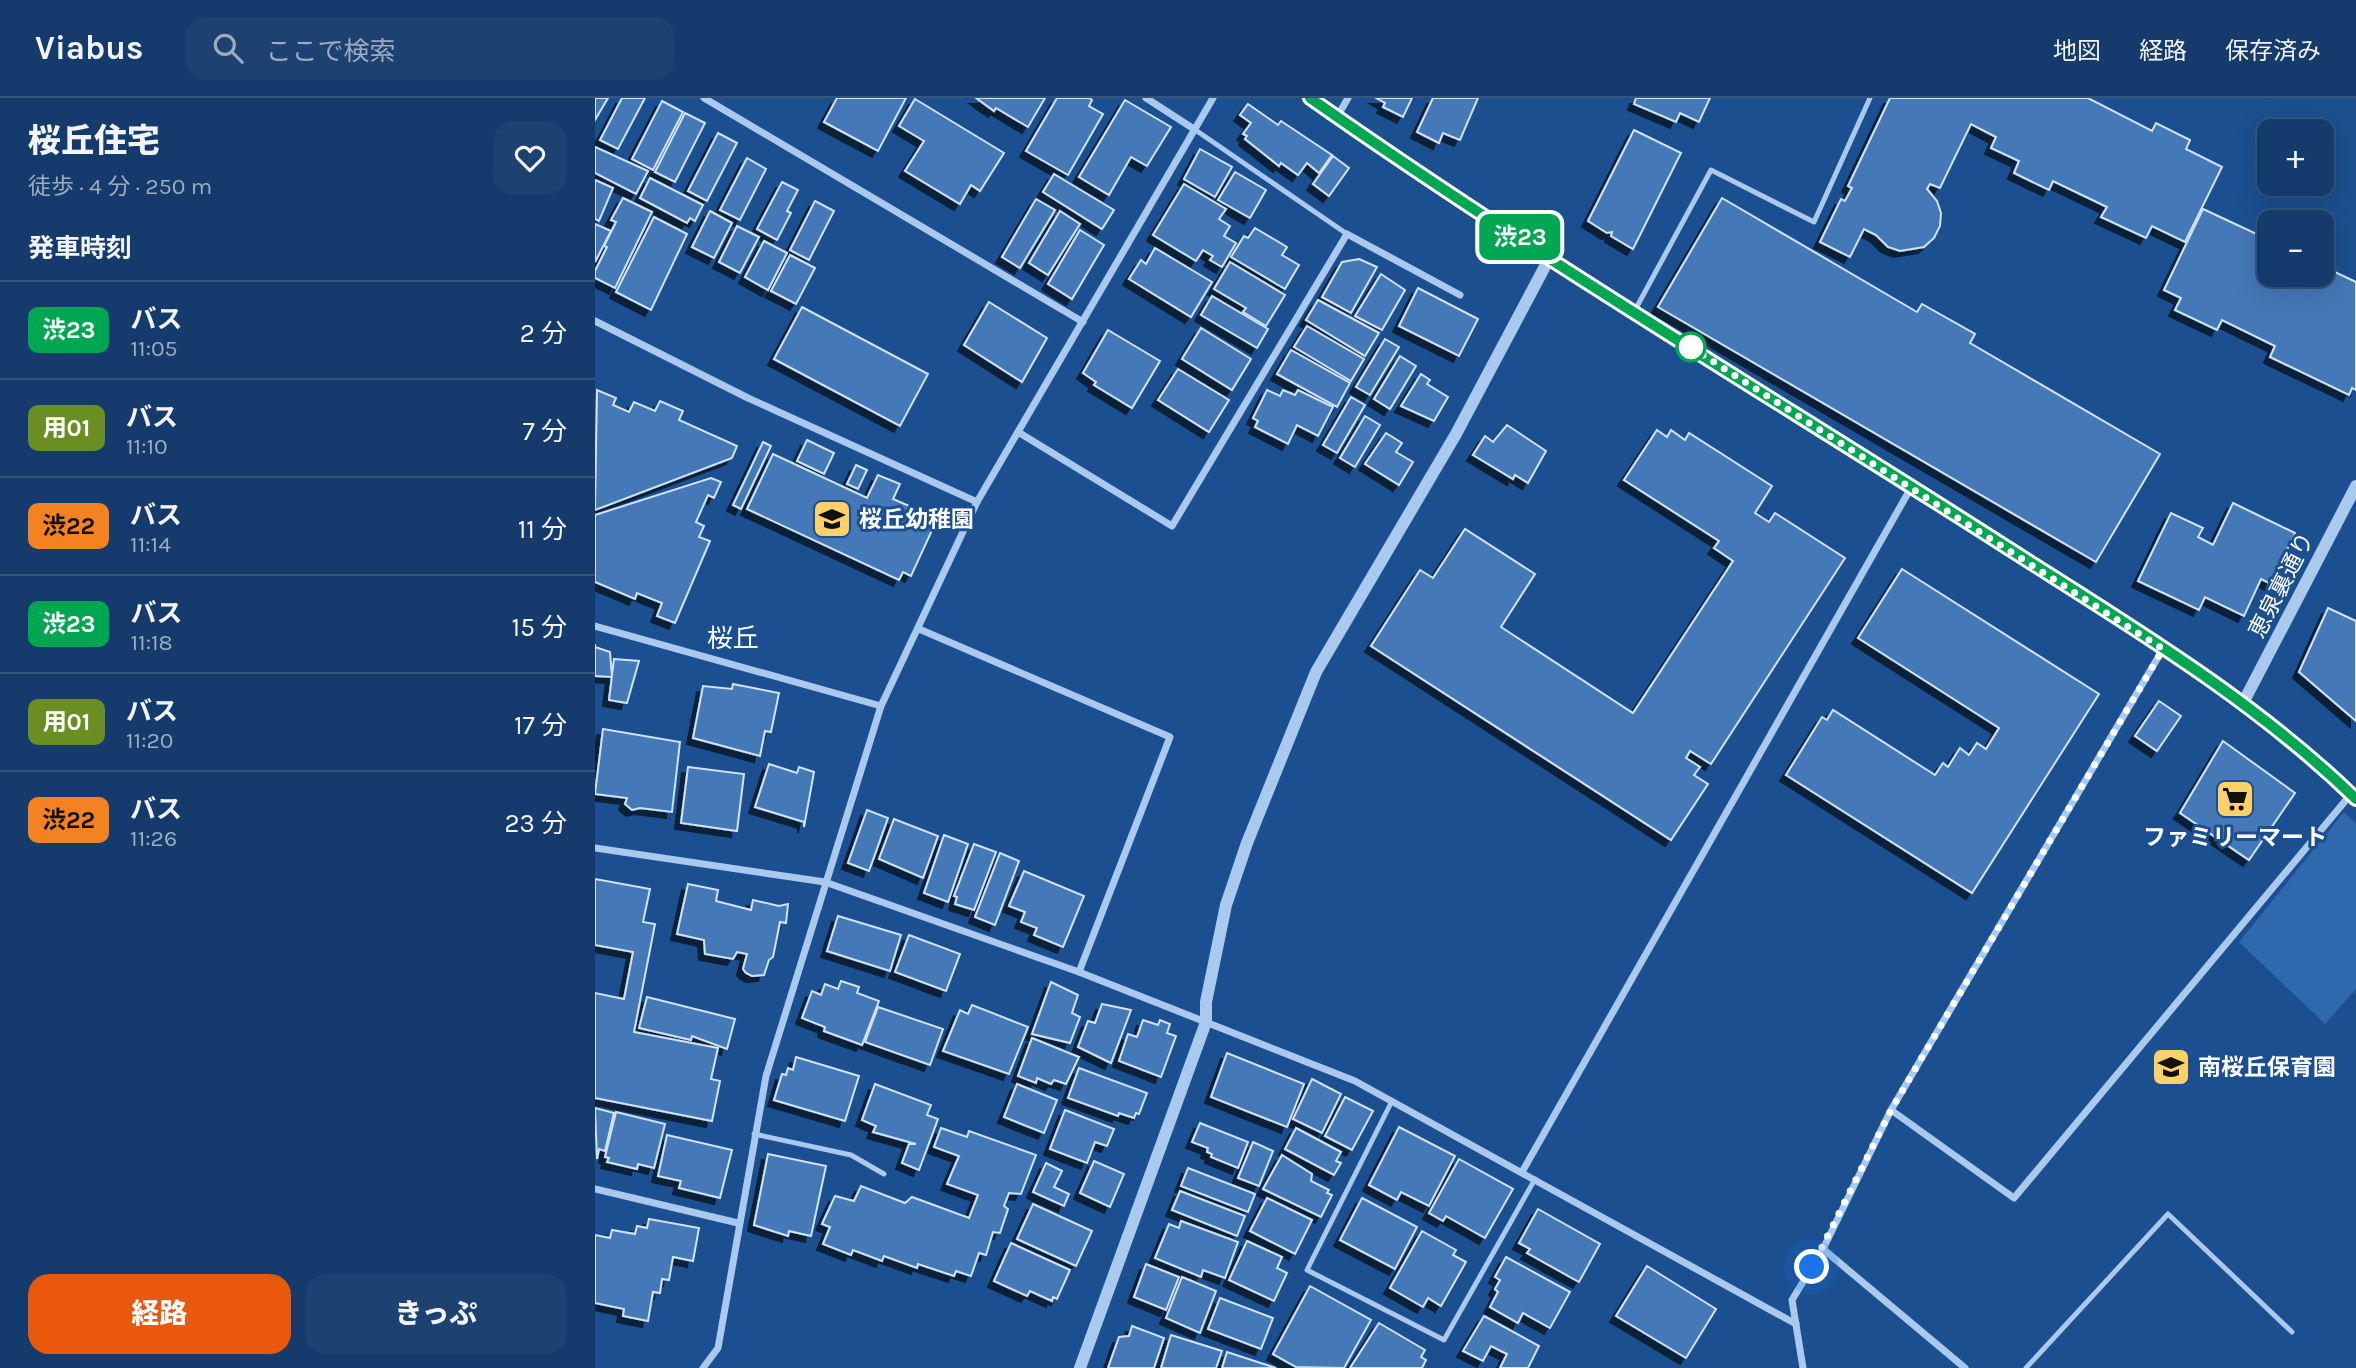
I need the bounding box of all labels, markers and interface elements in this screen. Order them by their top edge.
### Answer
search box [185,17,675,80]
text: Viabus [35,29,143,67]
icon: search [209,29,247,67]
text: ここで検索 [265,36,395,67]
text: 地図 [2053,37,2101,65]
text: 経路 [2139,37,2187,65]
text: 保存済み [2225,37,2321,65]
map controls [2257,119,2334,287]
button: + [2257,119,2334,196]
button: heart [493,121,567,195]
text: 桜丘住宅 [28,122,160,160]
text: 徒歩 · 4 分 · 250 m [28,173,212,200]
button: − [2257,210,2334,287]
line badge: 渋23 [1480,214,1560,260]
text: 渋23 [1493,223,1547,251]
text: 発車時刻 [28,233,132,264]
text: バス [130,304,182,335]
text: 渋23 [42,316,95,344]
text: 2 分 [520,318,567,349]
unlabelled marker [1676,332,1706,362]
text: 11:05 [130,335,178,362]
text: バス [126,402,178,433]
text: 用01 [43,414,90,442]
text: 7 分 [523,416,567,447]
text: 11:10 [126,433,168,460]
school or university icon: 桜丘幼稚園 [811,498,853,540]
text: バス [130,500,182,531]
place label: 桜丘幼稚園 [859,506,974,533]
text: 渋22 [42,512,95,540]
text: 11 分 [518,514,567,545]
street label: 恵泉裏通り [2243,528,2320,643]
text: 11:14 [130,531,171,558]
text: バス [130,598,182,629]
text: 渋23 [42,610,95,638]
text: 15 分 [512,612,567,643]
district label: 桜丘 [707,623,759,654]
text: 11:18 [130,629,173,656]
text: バス [126,696,178,727]
text: 用01 [43,708,90,736]
text: 17 分 [514,710,567,741]
text: 11:20 [126,727,173,754]
supermarket icon: ファミリーマート [2214,778,2256,820]
text: バス [130,794,182,825]
text: 渋22 [42,806,95,834]
text: 23 分 [504,808,567,839]
place label: ファミリーマート [2143,824,2327,851]
text: 11:26 [130,825,177,852]
school or university icon: 南桜丘保育園 [2150,1046,2192,1088]
place label: 南桜丘保育園 [2198,1054,2336,1081]
your location [1794,1249,1829,1284]
button: 経路 [28,1274,291,1354]
button: きっぷ [305,1274,567,1354]

